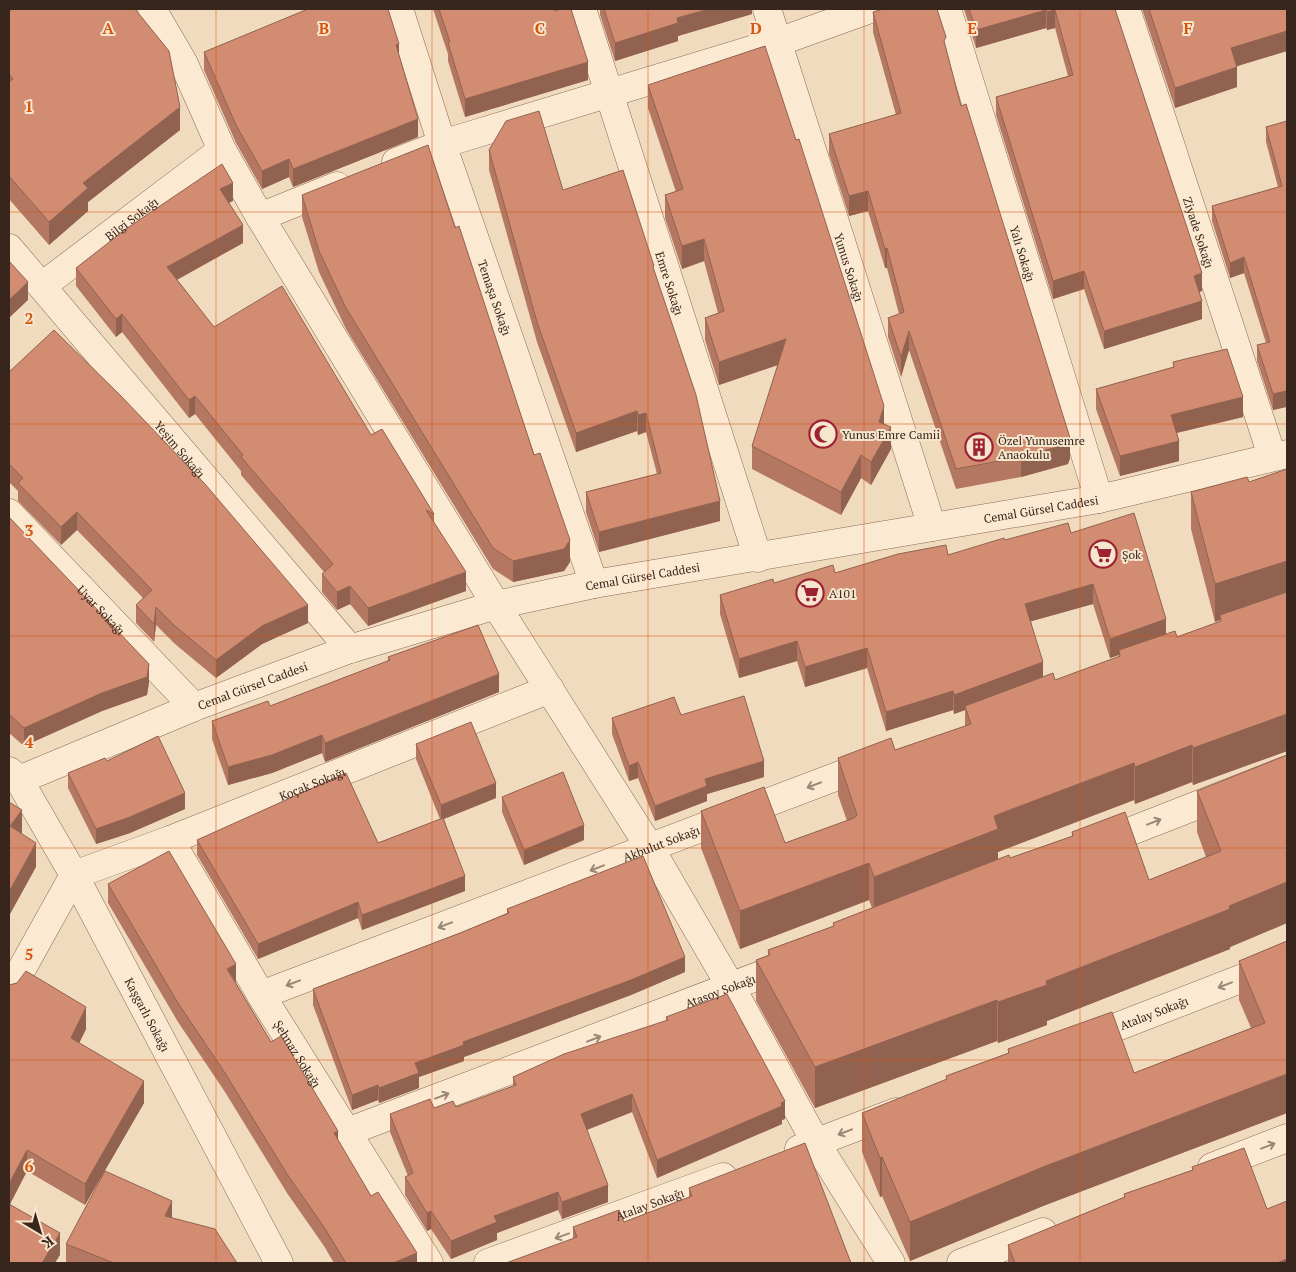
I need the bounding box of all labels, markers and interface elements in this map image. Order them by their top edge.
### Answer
text: A [102,17,114,39]
text: B [319,17,329,39]
text: C [535,17,545,39]
text: D [750,17,762,39]
text: E [967,17,977,39]
text: F [1183,17,1193,39]
text: 1 [24,95,34,117]
street label: Bilgi Sokağı [102,193,161,243]
street label: Ziyade Sokağı [1180,195,1218,270]
street label: Yalı Sokağı [1007,223,1039,284]
street label: Yunus Sokağı [831,231,867,304]
street label: Emre Sokağı [653,249,687,317]
street label: Temaşa Sokağı [475,258,515,337]
text: 2 [24,307,34,329]
street label: Yeşim Sokağı [152,417,209,481]
mosque icon: Yunus Emre Camii [808,419,838,449]
place label: Yunus Emre Camii [842,427,940,442]
building icon: Özel Yunusemre Anaokulu [964,432,994,462]
place label: Özel Yunusemre Anaokulu [998,433,1085,462]
street label: Cemal Gürsel Caddesi [982,492,1100,526]
text: 3 [24,519,34,541]
supermarket icon: Şok [1088,539,1118,569]
place label: Şok [1122,547,1142,562]
street label: Cemal Gürsel Caddesi [584,559,701,593]
supermarket icon: A101 [795,578,825,608]
street label: Uyar Sokağı [74,582,129,638]
place label: A101 [829,586,856,601]
street label: Cemal Gürsel Caddesi [195,658,310,713]
text: 4 [24,731,34,753]
street label: Koçak Sokağı [277,763,348,803]
one-way arrow [807,781,822,790]
one-way arrow [1146,817,1161,826]
street label: Akbulut Sokağı [621,822,702,864]
one-way arrow [590,864,605,873]
one-way arrow [438,921,453,931]
text: 5 [24,943,34,965]
street label: Atasoy Sokağı [683,970,758,1011]
street label: Kaşgarlı Sokağı [122,975,174,1054]
one-way arrow [286,979,301,988]
one-way arrow [1218,981,1234,990]
street label: Atalay Sokağı [1118,992,1191,1033]
street label: Şehnaz Sokağı [271,1017,325,1091]
one-way arrow [586,1034,601,1043]
one-way arrow [434,1091,449,1100]
one-way arrow [838,1128,854,1137]
one-way arrow [1260,1141,1275,1150]
text: 6 [24,1155,34,1177]
street label: Atalay Sokağı [613,1184,686,1223]
north arrow [15,1207,65,1257]
text: K [39,1232,58,1253]
one-way arrow [554,1232,570,1241]

